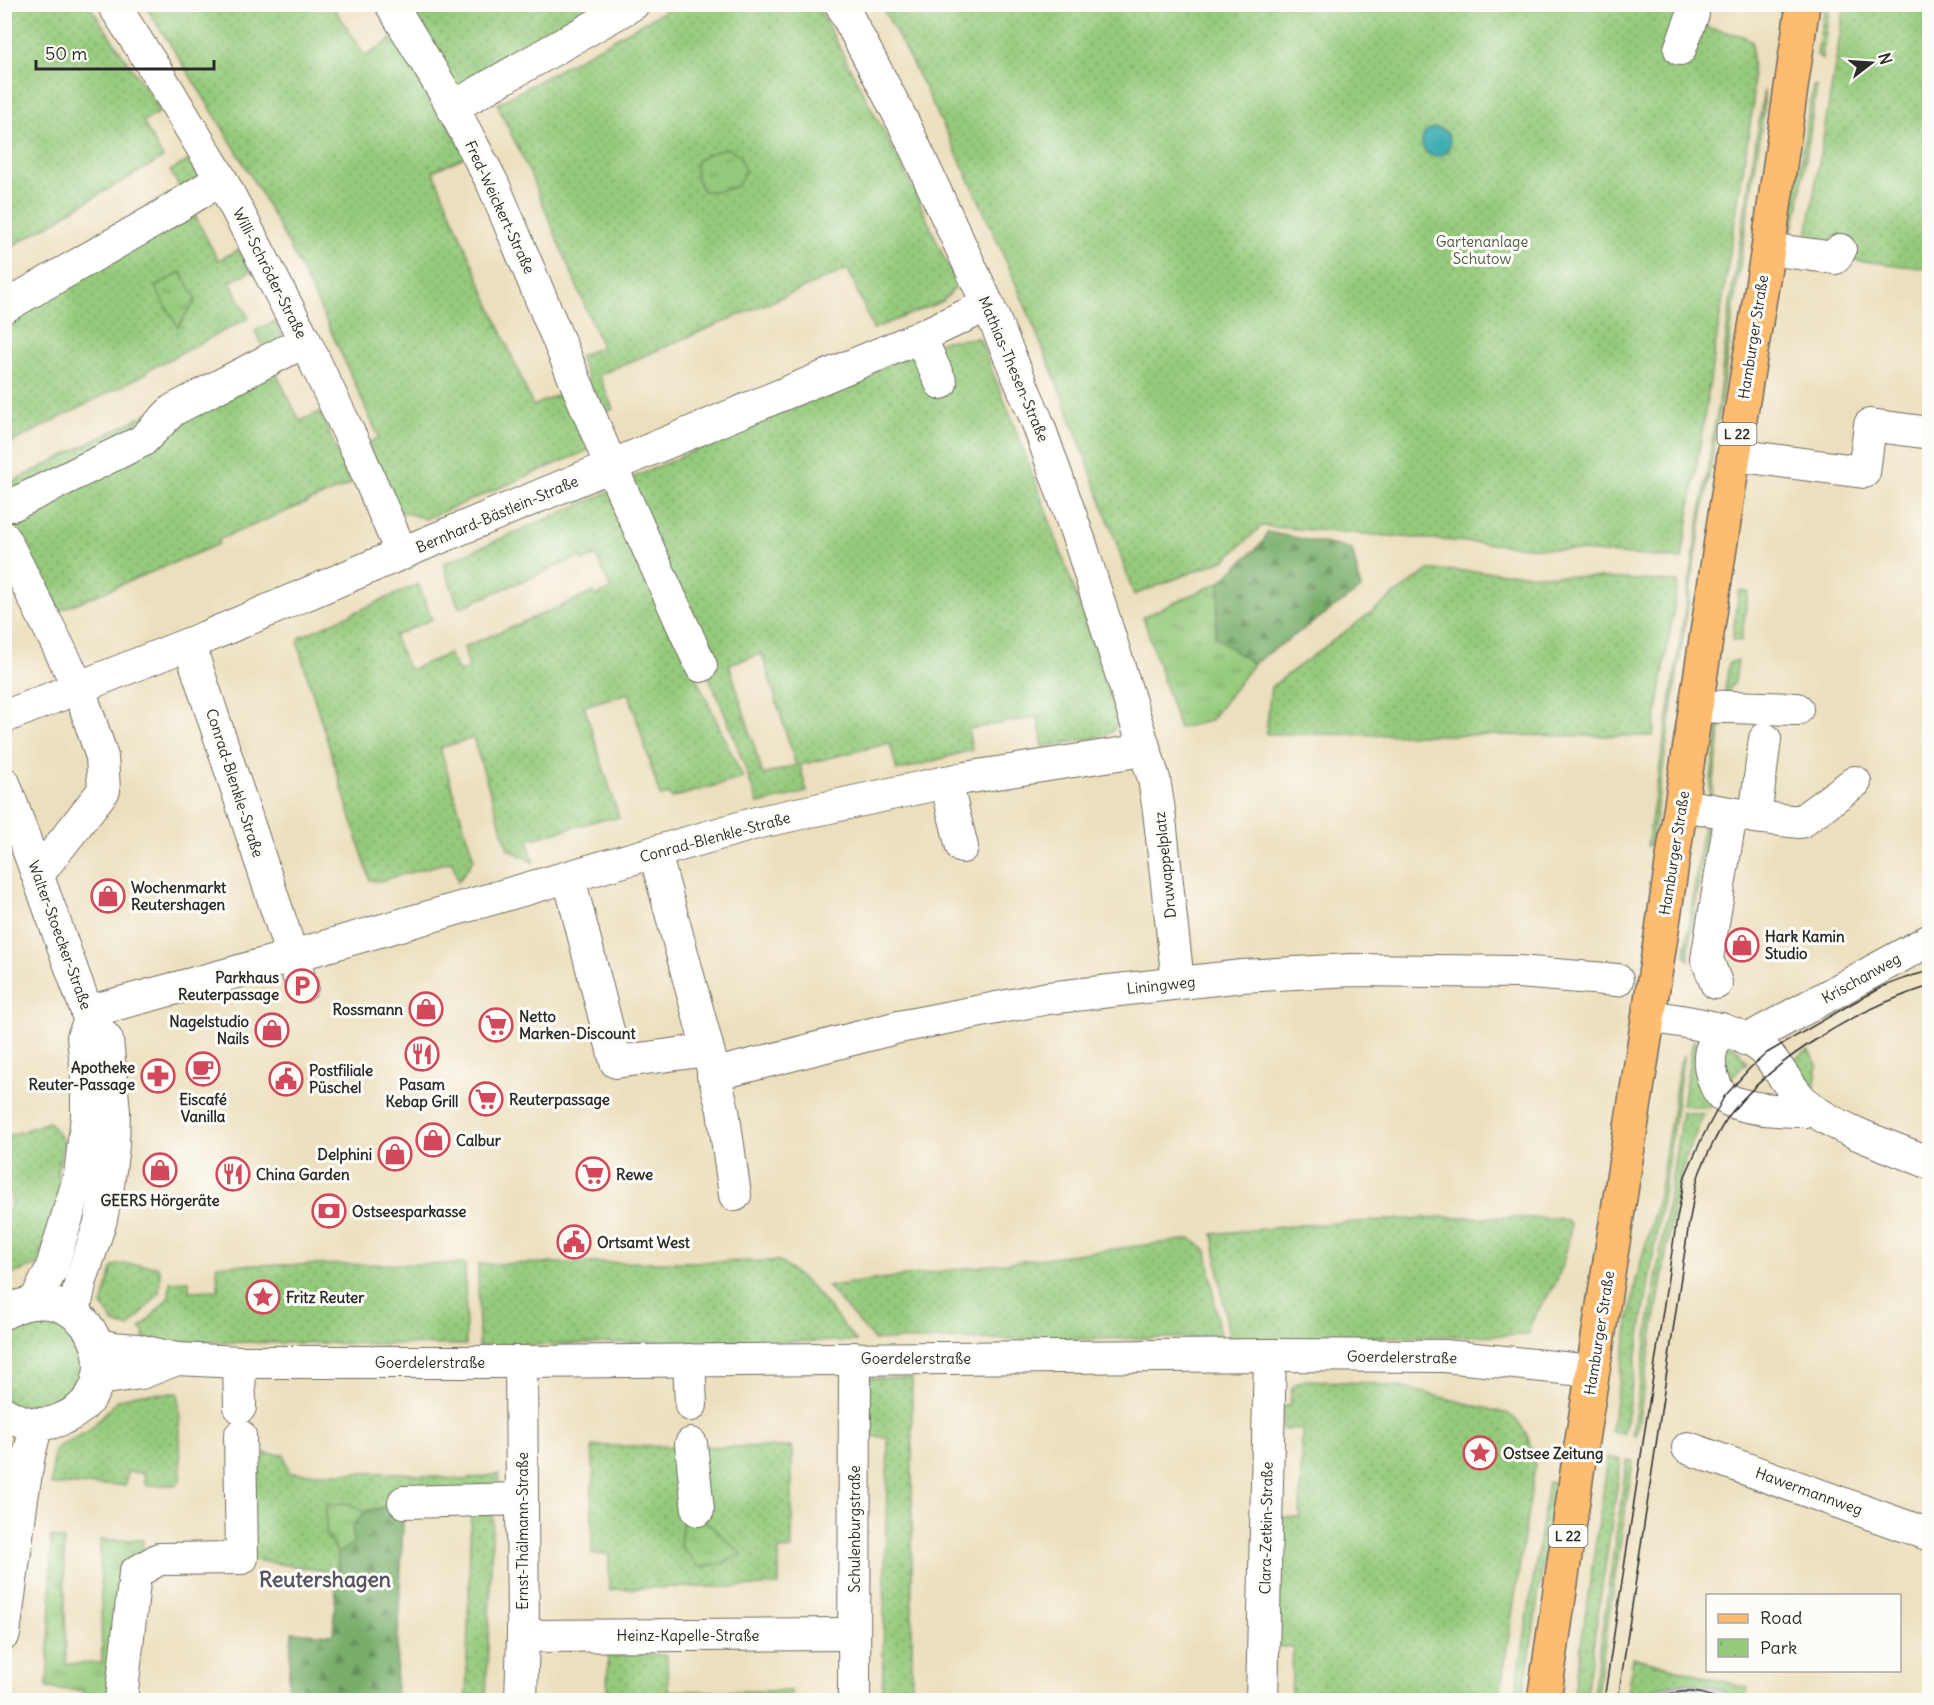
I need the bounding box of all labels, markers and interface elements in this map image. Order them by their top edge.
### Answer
scale bar [36,33,214,71]
north arrow [1841,33,1901,93]
text: 50 m [45,42,87,65]
text: N [1874,50,1897,67]
street label: Fred-Weickert-Straße [461,137,539,277]
street label: Willi-Schröder-Straße [229,204,311,342]
park label: Gartenanlage Schutow [1436,232,1528,268]
street label: Hamburger Straße [1734,274,1772,400]
street label: Mathias-Thesen-Straße [975,293,1053,445]
road number: L 22 [1718,423,1756,445]
street label: Bernhard-Bästlein-Straße [413,471,581,557]
street label: Conrad-Blenkle-Straße [202,706,268,860]
street label: Hamburger Straße [1655,790,1693,916]
street label: Conrad-Blenkle-Straße [638,808,792,866]
street label: Druwappelplatz [1150,811,1180,919]
street label: Walter-Stoecker-Straße [24,858,96,1012]
shop icon: Wochenmarkt Reutershagen [90,878,126,914]
place label: Wochenmarkt Reutershagen [131,878,227,915]
shop icon: Hark Kamin Studio [1724,927,1760,963]
place label: Hark Kamin Studio [1765,927,1845,963]
street label: Krischanweg [1818,949,1904,1007]
place label: Parkhaus Reuterpassage [178,968,279,1005]
parking icon: Parkhaus Reuterpassage [284,968,320,1004]
street label: Liningweg [1126,972,1196,998]
shop icon: Rossmann [408,991,444,1027]
place label: Rossmann [332,1000,403,1019]
supermarket icon: Netto Marken-Discount [478,1007,514,1043]
place label: Netto Marken-Discount [519,1007,636,1043]
place label: Nagelstudio Nails [169,1012,250,1048]
shop icon: Nagelstudio Nails [254,1012,290,1048]
restaurant icon: Pasam Kebap Grill [404,1036,440,1072]
cafe icon: Eiscafé Vanilla [185,1051,221,1087]
place label: Apotheke Reuter-Passage [28,1058,135,1095]
pharmacy icon: Apotheke Reuter-Passage [140,1058,176,1094]
public building icon: Postfiliale Püschel [268,1061,304,1097]
place label: Postfiliale Püschel [309,1061,373,1097]
place label: Pasam Kebap Grill [386,1075,458,1112]
supermarket icon: Reuterpassage [468,1081,504,1117]
place label: Eiscafé Vanilla [179,1090,227,1126]
place label: Reuterpassage [509,1090,610,1110]
shop icon: Calbur [415,1122,451,1158]
place label: Calbur [456,1131,502,1150]
shop icon: Delphini [377,1136,413,1172]
place label: Delphini [317,1145,372,1165]
shop icon: GEERS Hörgeräte [142,1152,178,1188]
restaurant icon: China Garden [215,1156,251,1192]
supermarket icon: Rewe [575,1156,611,1192]
place label: China Garden [256,1165,350,1184]
place label: Rewe [616,1165,653,1184]
place label: GEERS Hörgeräte [101,1191,219,1211]
bank icon: Ostseesparkasse [311,1193,347,1229]
place label: Ostseesparkasse [352,1202,466,1222]
public building icon: Ortsamt West [556,1224,592,1260]
place label: Ortsamt West [597,1233,691,1252]
street label: Hamburger Straße [1580,1270,1618,1396]
place icon: Fritz Reuter [245,1279,281,1315]
place label: Fritz Reuter [286,1288,365,1307]
street label: Goerdelerstraße [1347,1347,1457,1367]
street label: Goerdelerstraße [861,1349,971,1368]
street label: Goerdelerstraße [375,1353,485,1372]
place icon: Ostsee Zeitung [1462,1435,1498,1471]
place label: Ostsee Zeitung [1503,1444,1603,1464]
street label: Ernst-Thälmann-Straße [513,1452,532,1610]
street label: Clara-Zetkin-Straße [1255,1461,1277,1595]
street label: Hawermannweg [1753,1463,1865,1519]
street label: Schulenburgstraße [845,1465,864,1593]
road number: L 22 [1548,1525,1588,1547]
district label: Reutershagen [259,1566,391,1593]
legend [1706,1594,1901,1672]
text: Road [1760,1606,1803,1629]
street label: Heinz-Kapelle-Straße [617,1626,759,1645]
text: Park [1760,1636,1797,1659]

